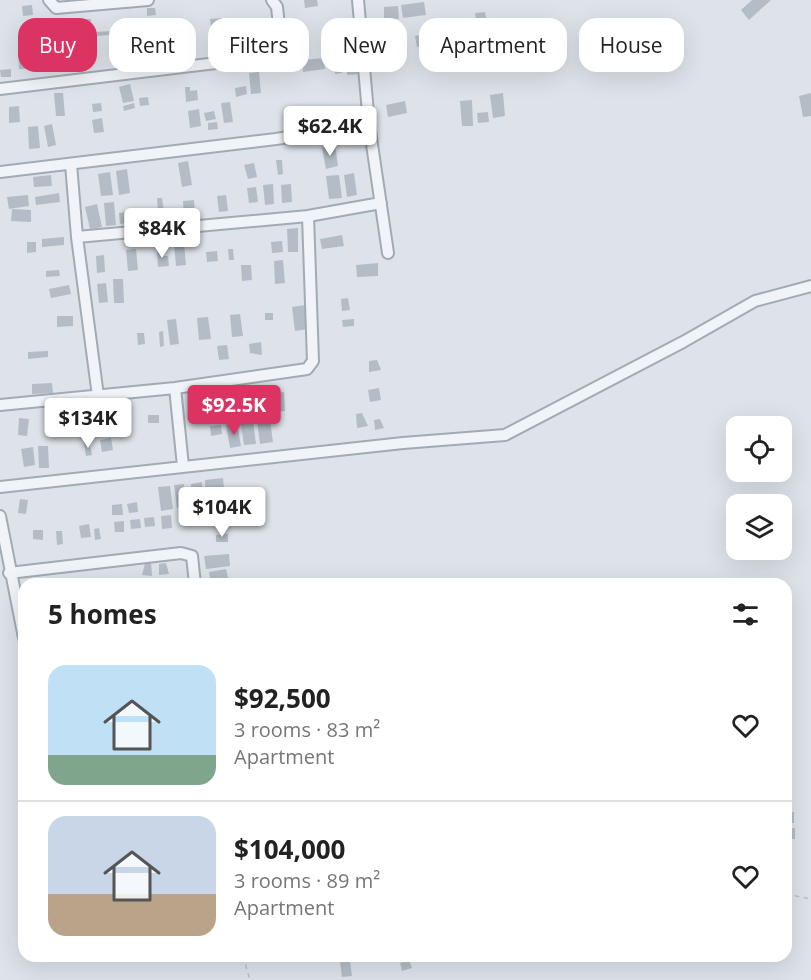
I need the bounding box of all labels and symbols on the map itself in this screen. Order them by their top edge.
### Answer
pin: $62.4K [281,106,379,157]
pin: $84K [126,208,198,259]
pin: $92.5K [185,385,283,436]
pin: $134K [46,398,130,449]
pin: $104K [180,487,264,538]

